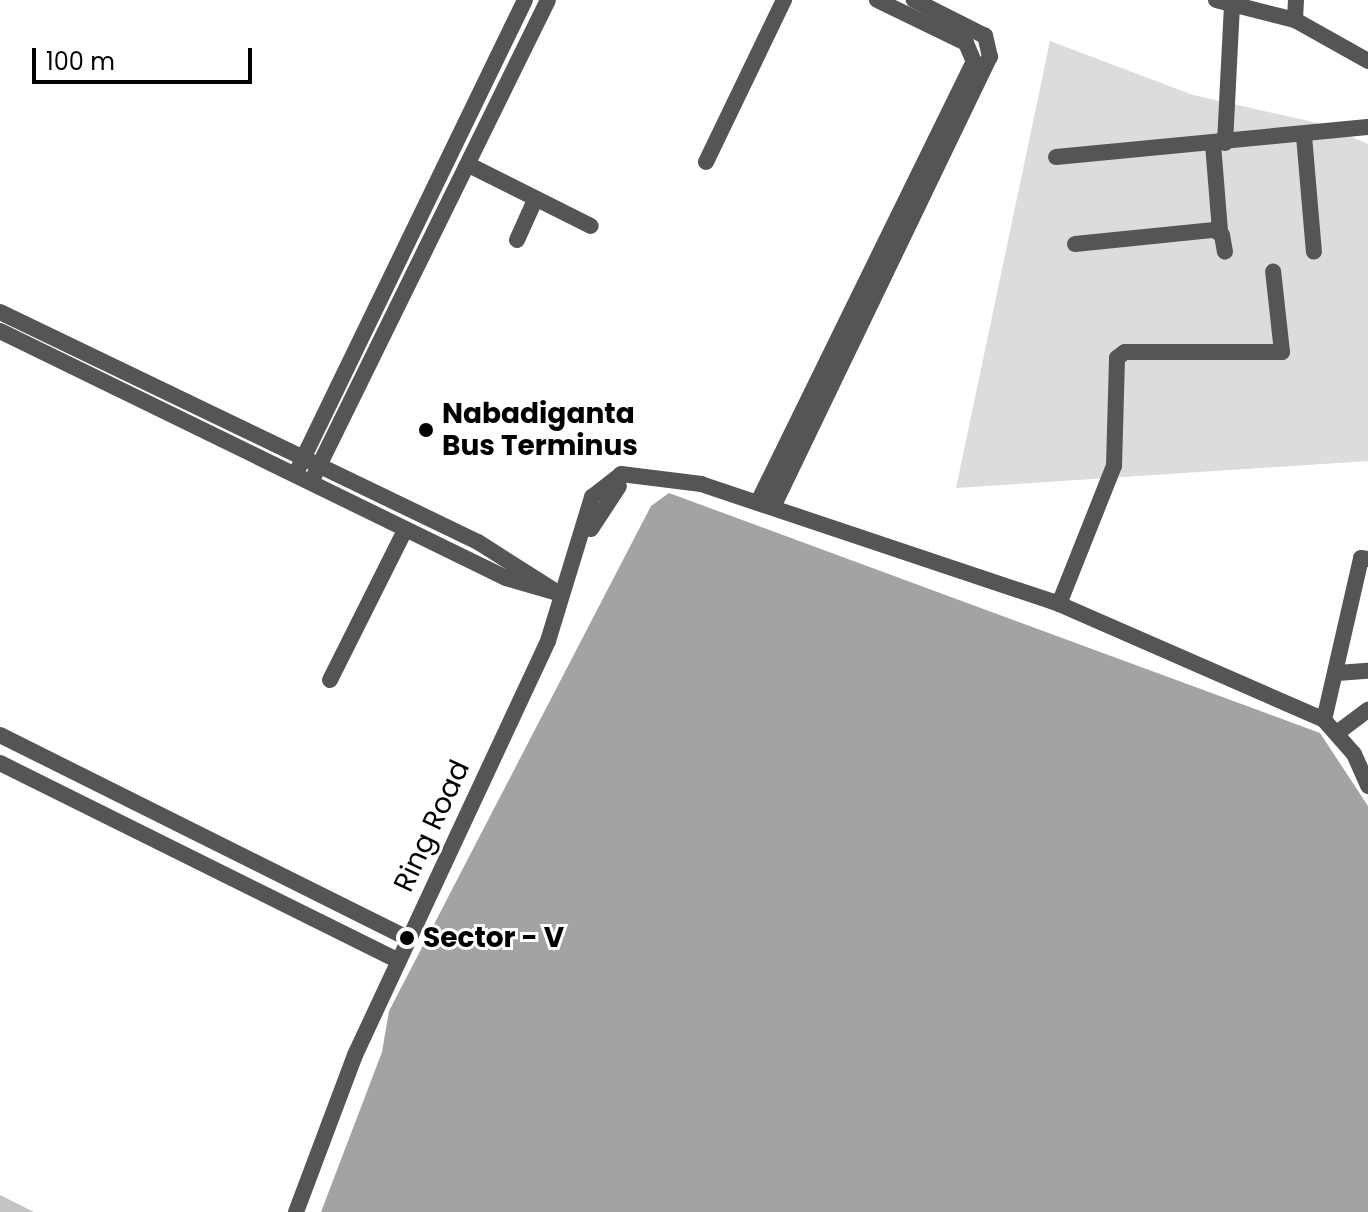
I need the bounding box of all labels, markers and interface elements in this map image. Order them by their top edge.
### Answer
scale bar [36,32,256,82]
text: 100 m [46,45,115,78]
place label: Nabadiganta Bus Terminus [442,397,638,463]
marker: Nabadiganta Bus Terminus [417,421,435,439]
street label: Ring Road [387,755,477,897]
place label: Sector - V [423,921,564,955]
marker: Sector - V [398,929,416,947]

